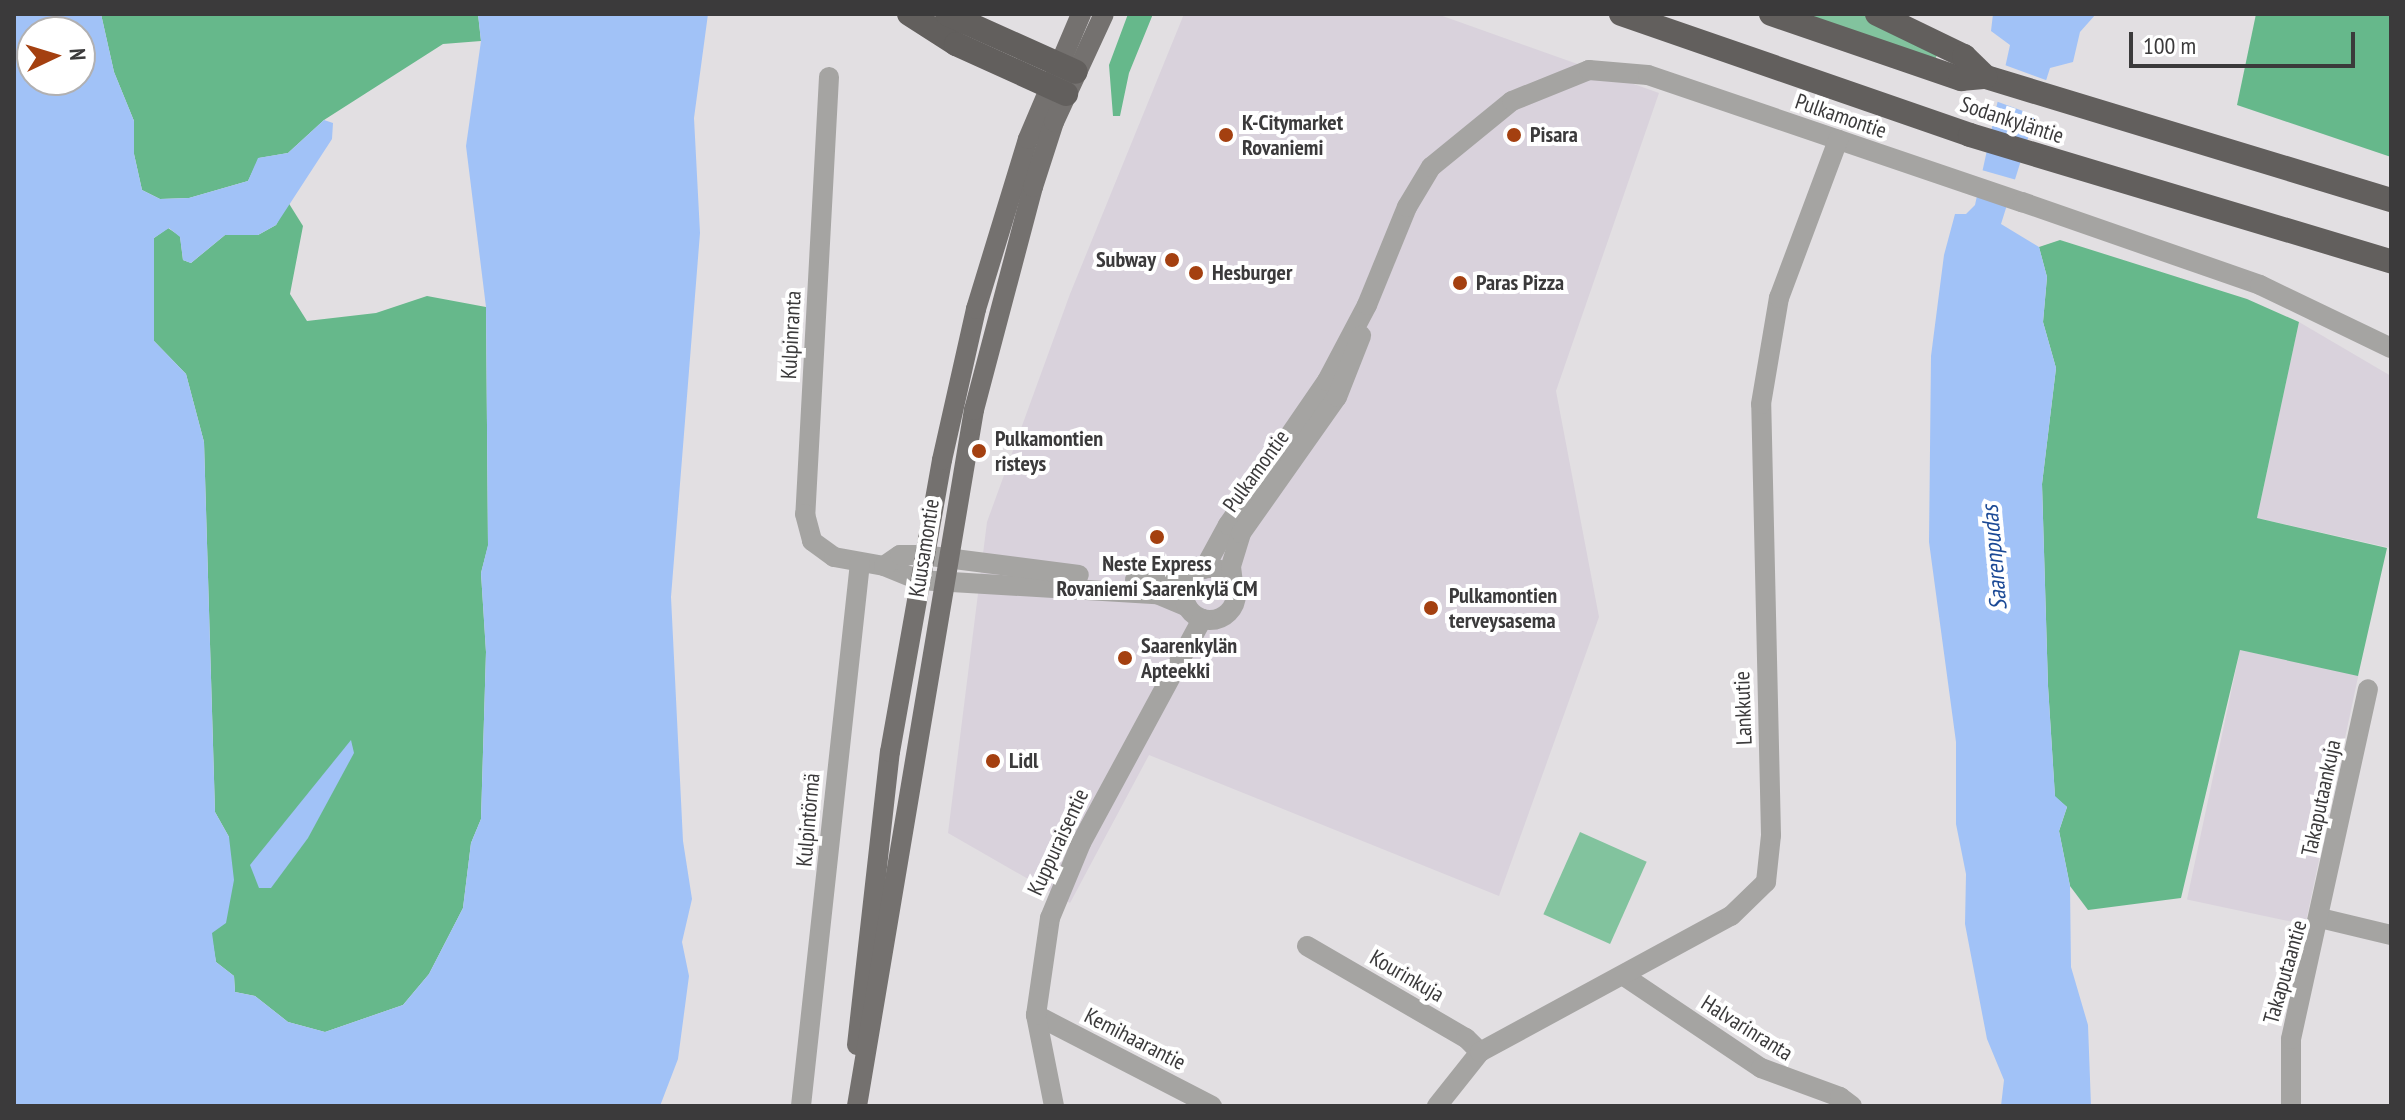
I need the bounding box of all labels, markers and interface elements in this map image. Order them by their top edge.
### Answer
north arrow [16,16,96,96]
scale bar [2133,16,2359,66]
text: 100 m [2143,30,2196,61]
text: N [64,48,92,61]
street label: Pulkamontie [1792,88,1890,144]
street label: Sodankyläntie [1957,91,2067,149]
place label: K-Citymarket Rovaniemi [1242,109,1343,160]
place label: Pisara [1530,122,1578,148]
marker: K-Citymarket Rovaniemi [1217,126,1235,144]
marker: Pisara [1505,126,1523,144]
place label: Subway [1096,247,1156,273]
marker: Subway [1163,251,1181,269]
place label: Hesburger [1212,260,1292,286]
marker: Hesburger [1187,264,1205,282]
place label: Paras Pizza [1476,270,1564,296]
marker: Paras Pizza [1451,274,1469,292]
street label: Kulpinranta [776,290,806,380]
place label: Pulkamontien risteys [995,425,1103,476]
street label: Pulkamontie [1217,425,1295,517]
marker: Pulkamontien risteys [970,442,988,460]
street label: Kuusamontie [903,497,945,599]
water label: Saarenpudas [1975,504,2013,612]
marker: Neste Express Rovaniemi Saarenkylä CM [1148,528,1166,546]
place label: Neste Express Rovaniemi Saarenkylä CM [1056,550,1258,602]
place label: Pulkamontien terveysasema [1449,582,1557,634]
marker: Pulkamontien terveysasema [1420,597,1442,619]
place label: Saarenkylän Apteekki [1141,632,1237,684]
marker: Saarenkylän Apteekki [1116,649,1134,667]
street label: Lankkutie [1729,671,1757,745]
street label: Takaputaankuja [2296,737,2346,859]
place label: Lidl [1009,748,1038,774]
marker: Lidl [984,752,1002,770]
street label: Kulpintörmä [791,772,825,868]
street label: Kuppuraisentie [1022,785,1094,899]
street label: Takaputaantie [2258,917,2312,1027]
street label: Kourinkuja [1365,944,1449,1008]
street label: Halvarinranta [1696,990,1798,1066]
street label: Kemihaarantie [1080,1002,1190,1076]

